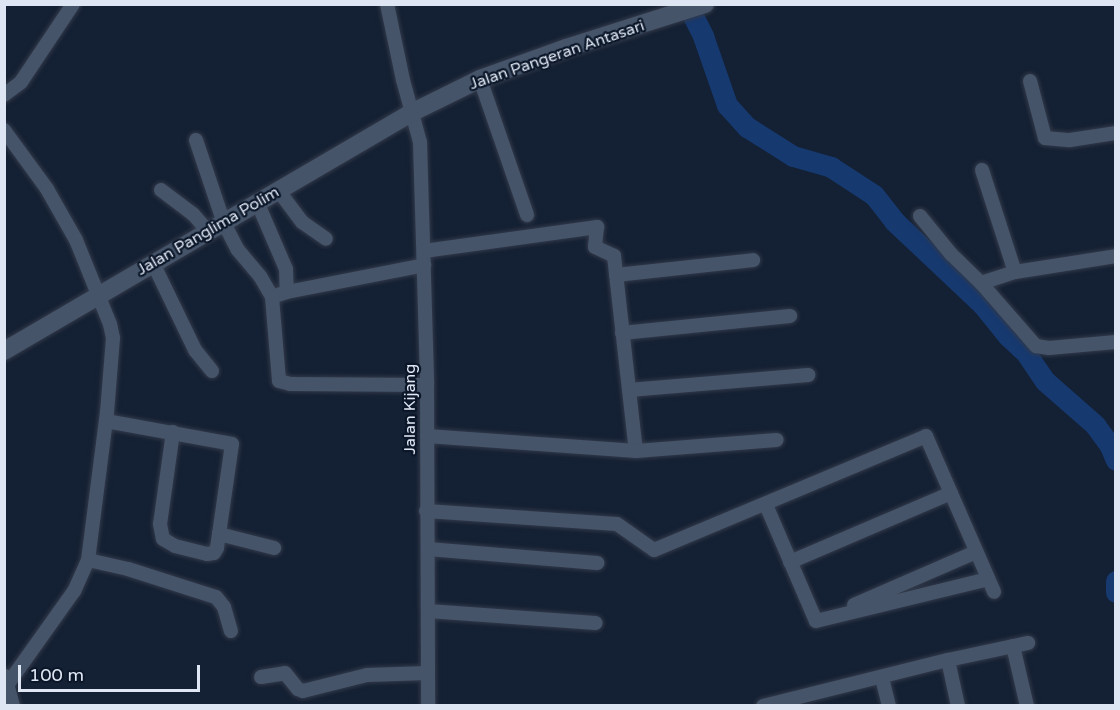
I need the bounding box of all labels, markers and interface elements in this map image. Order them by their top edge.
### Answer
street label: Jalan Pangeran Antasari [467,16,647,94]
street label: Jalan Panglima Polim [133,182,283,280]
street label: Jalan Kijang [400,364,420,454]
scale bar [21,653,202,691]
text: 100 m [29,664,84,686]

